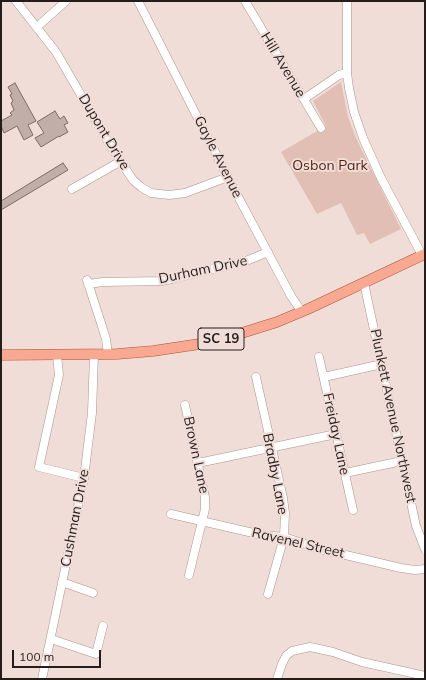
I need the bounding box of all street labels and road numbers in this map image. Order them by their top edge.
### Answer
street label: Hill Avenue [257,29,309,101]
street label: Dupont Drive [75,91,133,173]
street label: Gayle Avenue [190,113,246,201]
street label: Durham Drive [157,252,249,288]
street label: Plunkett Avenue Northwest [366,327,420,505]
road number: SC 19 [198,328,244,350]
street label: Freiday Lane [319,391,353,477]
street label: Brown Lane [180,415,212,495]
street label: Bradby Lane [259,432,291,516]
street label: Cushman Drive [57,468,93,568]
street label: Ravenel Street [250,524,346,562]

